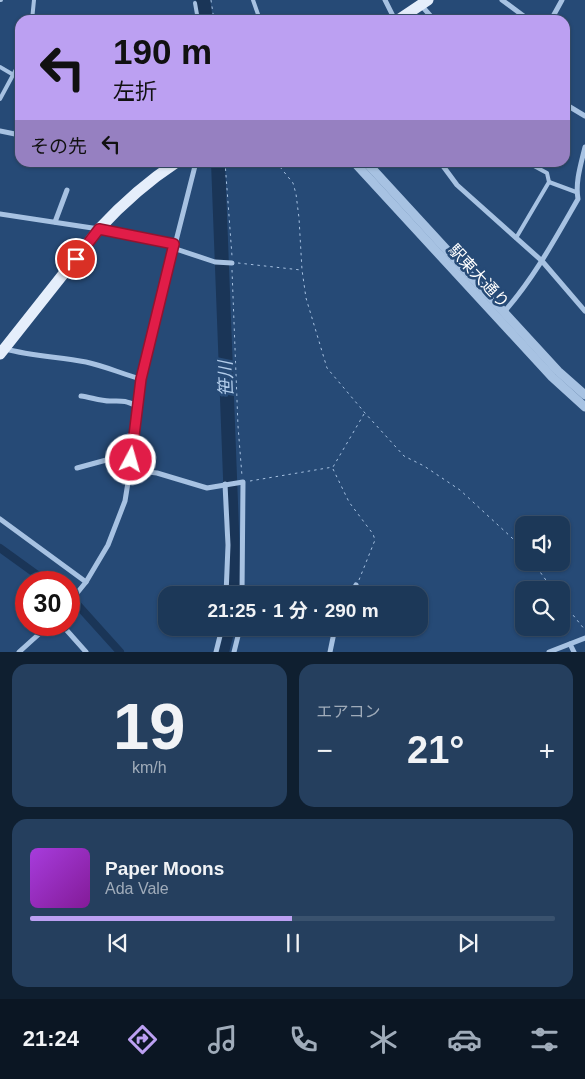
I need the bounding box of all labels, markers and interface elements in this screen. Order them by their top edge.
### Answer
text: 190 m [113,32,212,71]
icon: left [30,35,95,100]
text: 左折 [113,79,157,104]
icon: left [97,130,125,158]
text: その先 [30,136,87,157]
pin [55,238,97,280]
street label: 駅東大通り [445,241,513,311]
icon: arrive [62,245,90,273]
water label: 笹川 [215,359,237,397]
position arrow [104,433,156,485]
map controls [515,516,570,636]
button: sound [515,516,570,571]
speed limit sign: 30 [15,571,80,636]
button: search [515,581,570,636]
text: 21:25 · 1 分 · 290 m [207,600,379,621]
text: 19 [113,690,185,763]
text: エアコン [317,703,381,720]
text: 21° [407,729,464,771]
text: − [317,735,333,766]
text: + [539,735,555,766]
text: km/h [132,759,167,776]
text: Paper Moons [105,858,224,879]
text: Ada Vale [105,880,169,897]
icon: previous [104,929,132,957]
icon: pause [279,929,307,957]
icon: next [454,929,482,957]
icon: directions [125,1022,160,1057]
icon: music [205,1022,240,1057]
icon: phone [286,1022,321,1057]
icon: climate [366,1022,401,1057]
icon: car [447,1022,482,1057]
icon: filters [527,1022,562,1057]
text: 21:24 [23,1026,79,1051]

